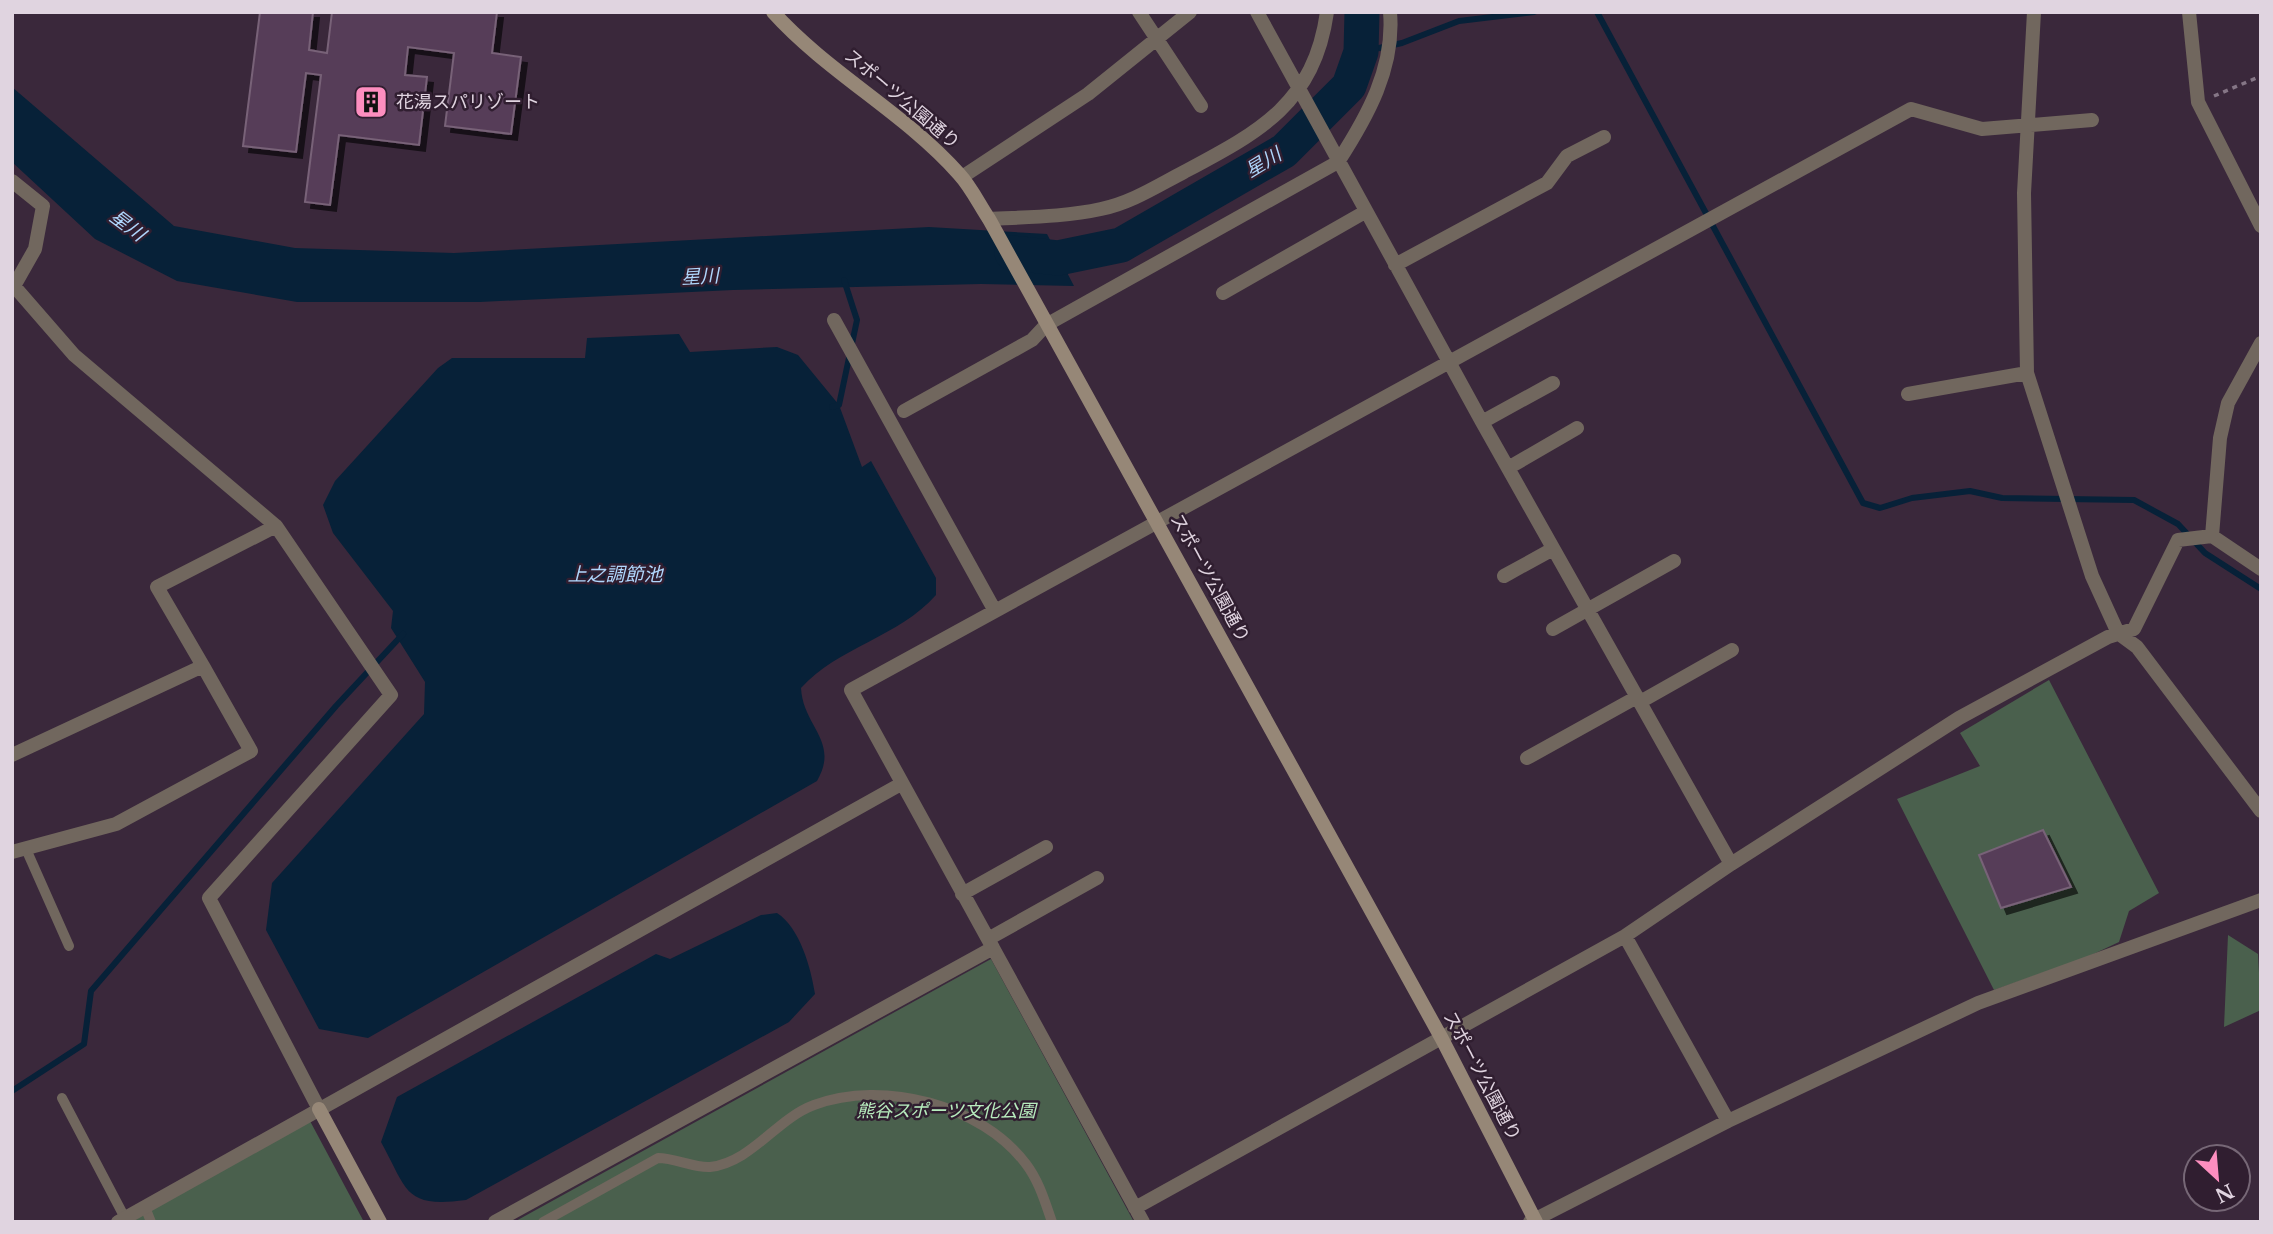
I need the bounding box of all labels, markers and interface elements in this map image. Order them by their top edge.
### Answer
street label: スポーツ公園通り [840,44,964,154]
building icon: 花湯スパリゾート [352,83,390,121]
place label: 花湯スパリゾート [396,91,540,113]
water label: 星川 [1241,142,1287,182]
water label: 星川 [106,205,151,247]
water label: 星川 [680,264,722,289]
street label: スポーツ公園通り [1166,510,1254,646]
water label: 上之調節池 [567,563,664,586]
street label: スポーツ公園通り [1439,1007,1525,1145]
park label: 熊谷スポーツ文化公園 [856,1100,1039,1122]
north arrow [2182,1143,2252,1213]
text: N [2211,1179,2237,1207]

